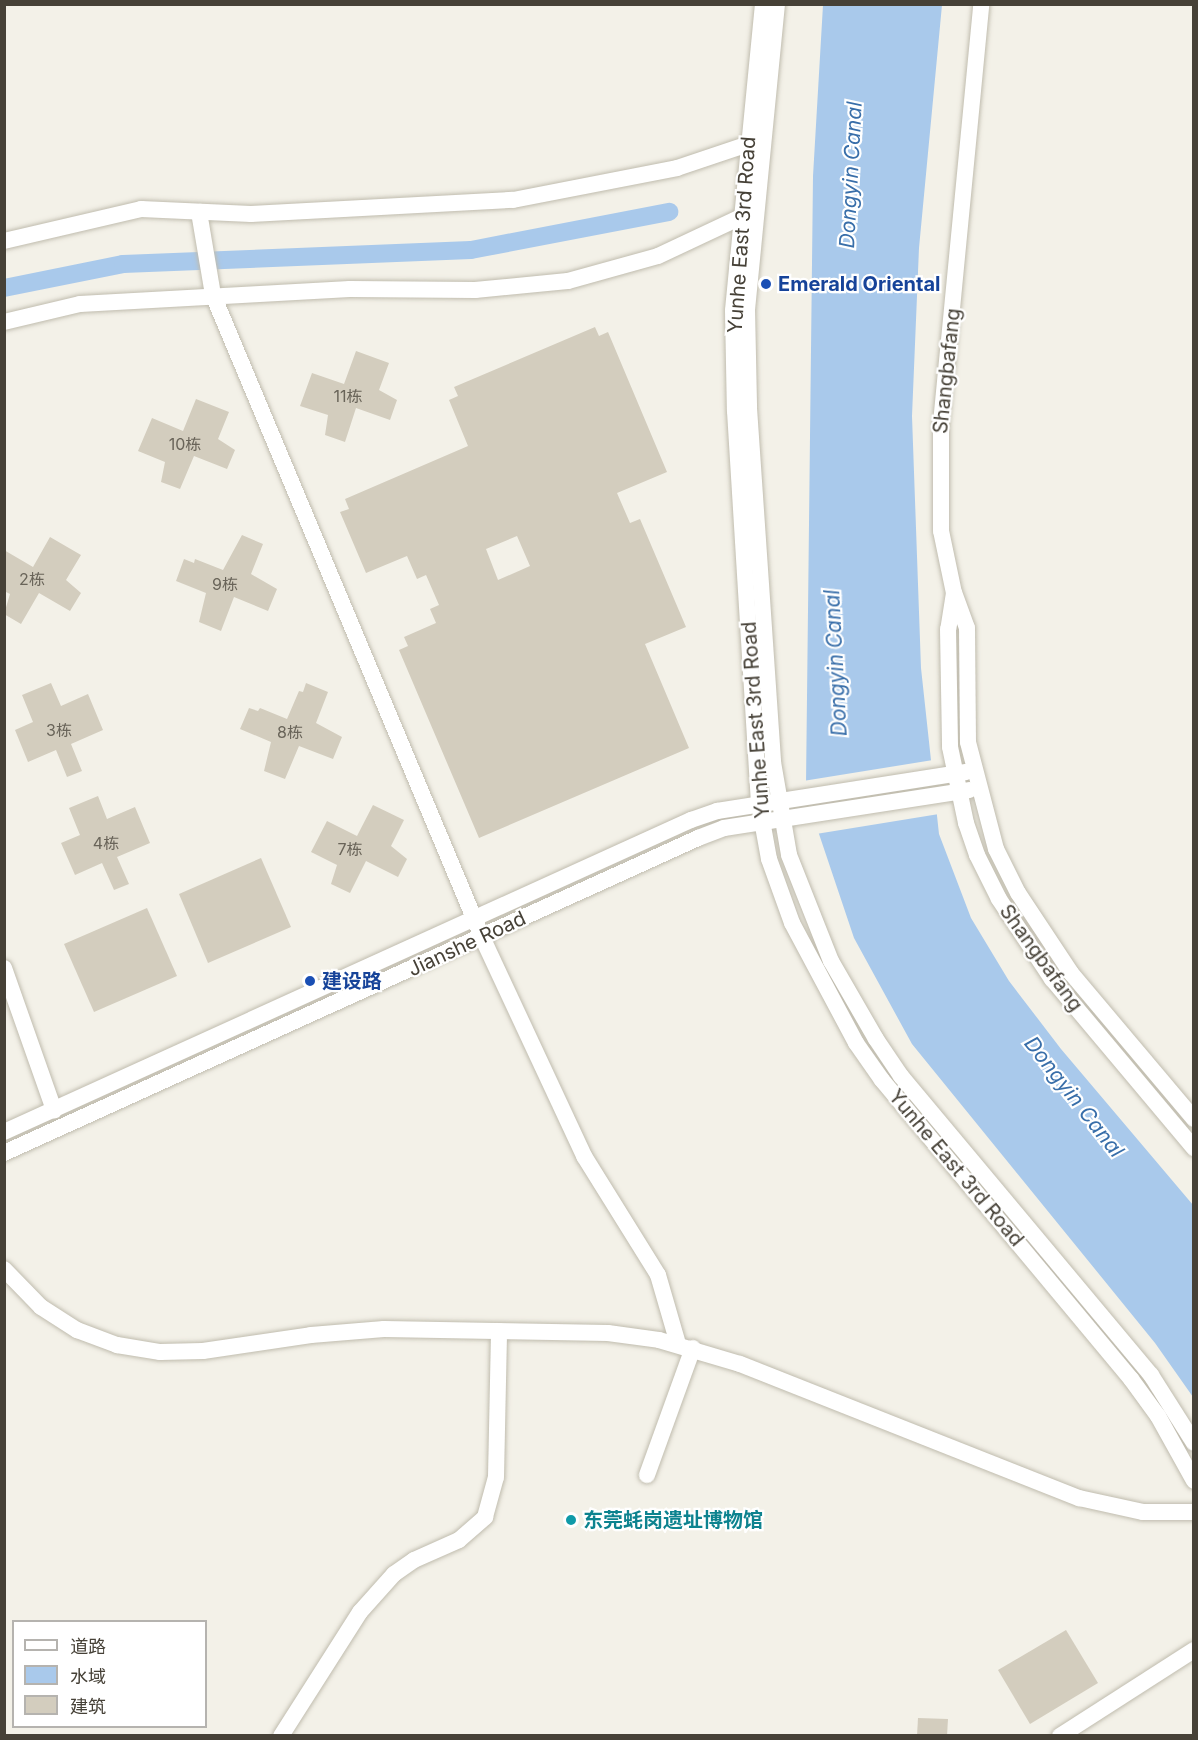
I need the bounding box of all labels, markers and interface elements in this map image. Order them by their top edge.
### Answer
water label: Dongyin Canal [835,101,867,249]
street label: Yunhe East 3rd Road [723,136,761,334]
place label: Emerald Oriental [778,272,940,296]
marker: Emerald Oriental [759,277,773,291]
street label: Shangbafang [928,307,966,435]
house number: 11栋 [333,386,363,406]
house number: 10栋 [169,434,201,454]
house number: 2栋 [19,569,45,589]
house number: 9栋 [212,574,238,594]
water label: Dongyin Canal [820,589,852,737]
street label: Yunhe East 3rd Road [737,621,775,819]
house number: 3栋 [46,720,72,740]
house number: 8栋 [277,722,303,742]
house number: 4栋 [93,833,119,853]
house number: 7栋 [337,839,363,859]
street label: Shangbafang [994,900,1088,1016]
street label: Jianshe Road [404,906,530,982]
place label: 建设路 [322,969,382,993]
marker: 建设路 [303,974,317,988]
water label: Dongyin Canal [1019,1031,1129,1163]
street label: Yunhe East 3rd Road [883,1085,1029,1251]
place label: 东莞蚝岗遗址博物馆 [583,1508,763,1532]
marker: 东莞蚝岗遗址博物馆 [564,1513,578,1527]
legend [12,1620,207,1728]
text: 道路 [70,1636,106,1657]
text: 水域 [70,1666,106,1687]
text: 建筑 [70,1696,106,1717]

